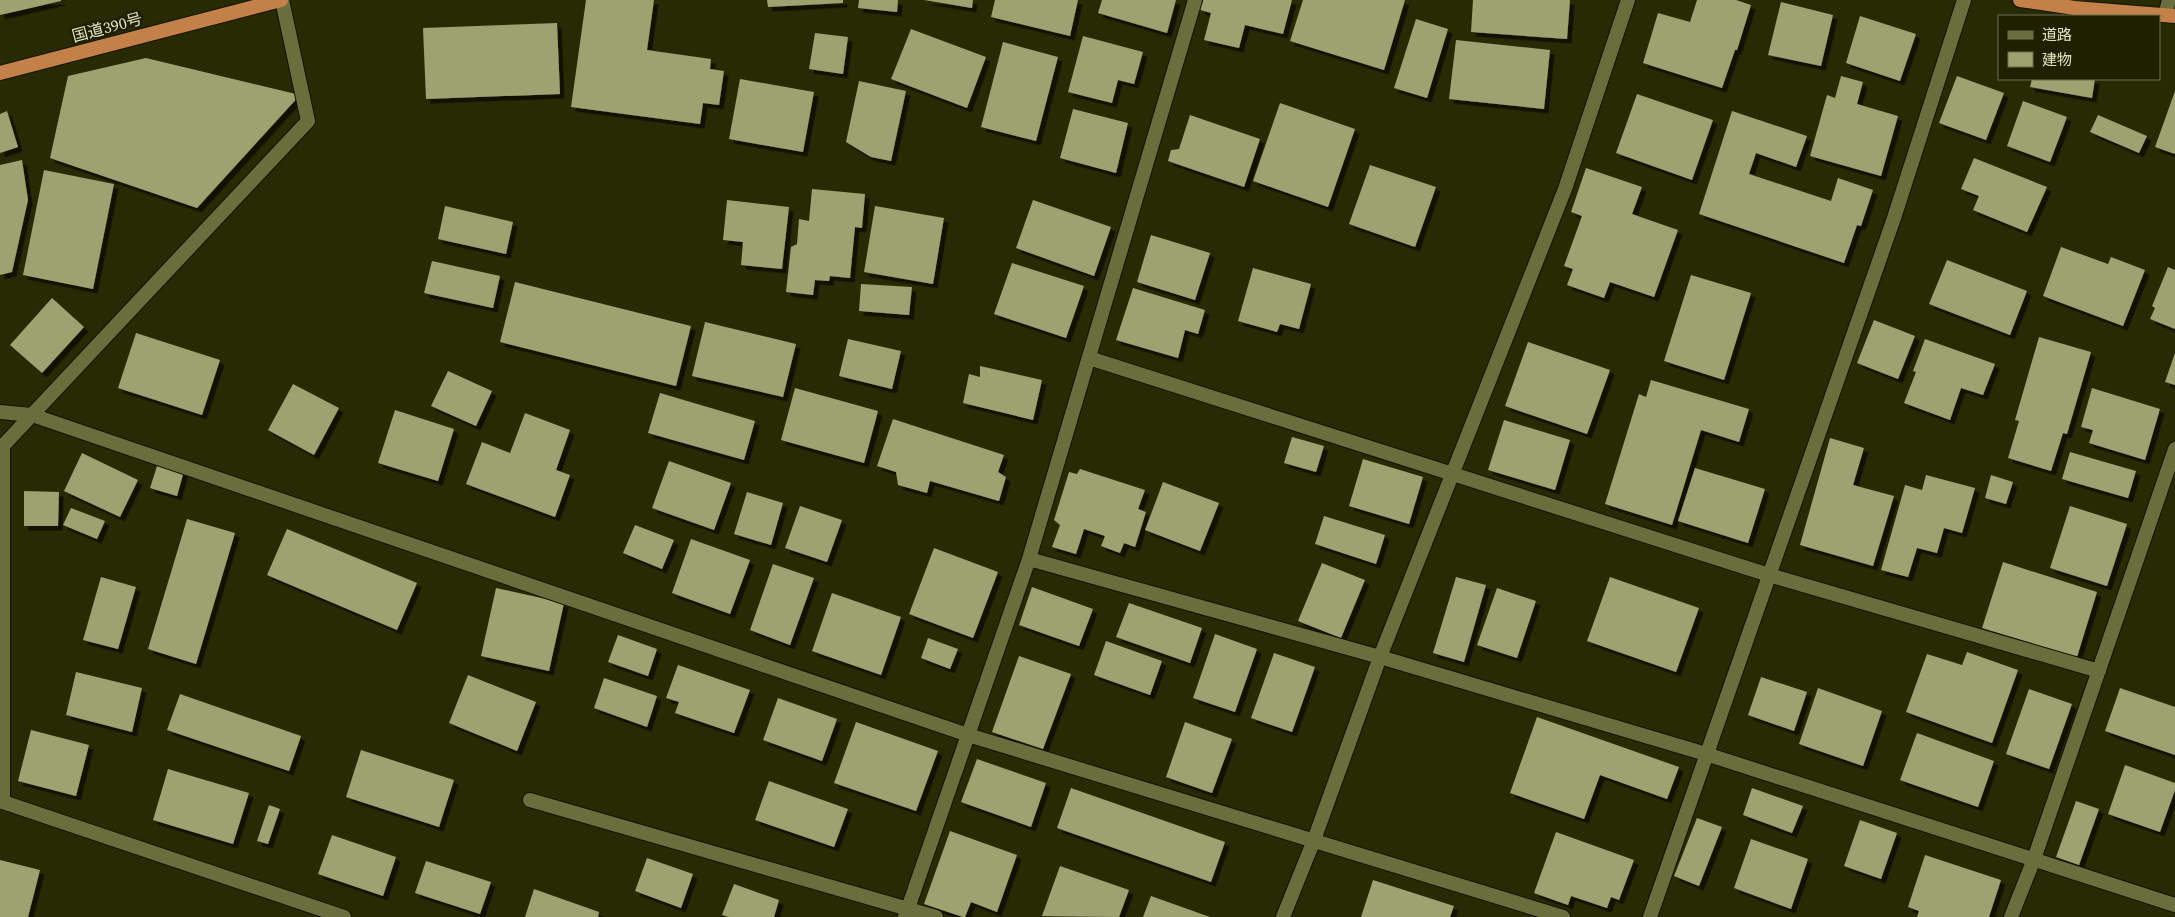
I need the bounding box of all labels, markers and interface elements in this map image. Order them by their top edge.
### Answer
street label: 国道390号 [69,7,145,47]
legend [1998,15,2160,80]
text: 道路 [2042,24,2072,45]
text: 建物 [2042,49,2072,70]

